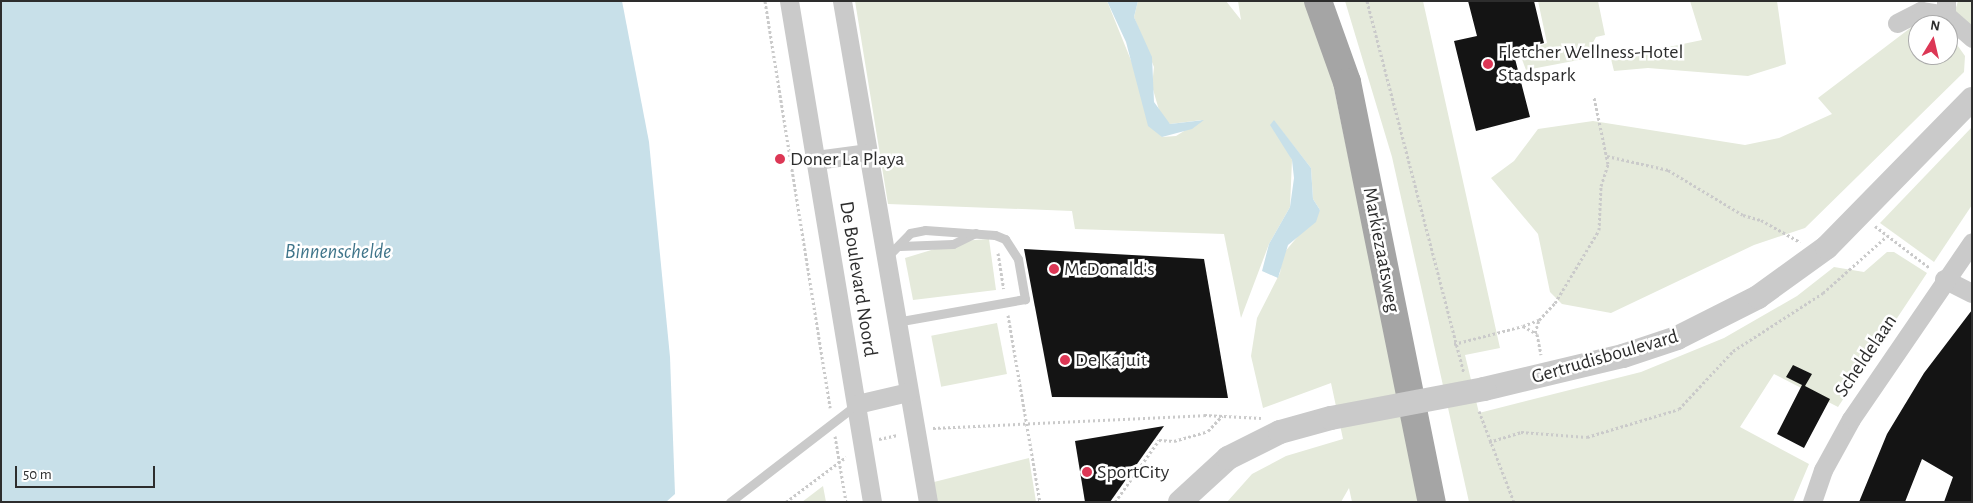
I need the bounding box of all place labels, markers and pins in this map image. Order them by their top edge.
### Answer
place label: Fletcher Wellness-Hotel Stadspark [1498,40,1683,87]
marker: Fletcher Wellness-Hotel Stadspark [1482,58,1494,70]
place label: Doner La Playa [790,147,904,171]
marker: Doner La Playa [774,153,786,165]
place label: McDonald's [1064,257,1155,281]
marker: McDonald's [1048,263,1060,275]
place label: De Kajuit [1075,348,1147,372]
marker: De Kajuit [1059,354,1071,366]
place label: SportCity [1097,460,1169,484]
marker: SportCity [1081,466,1093,478]

